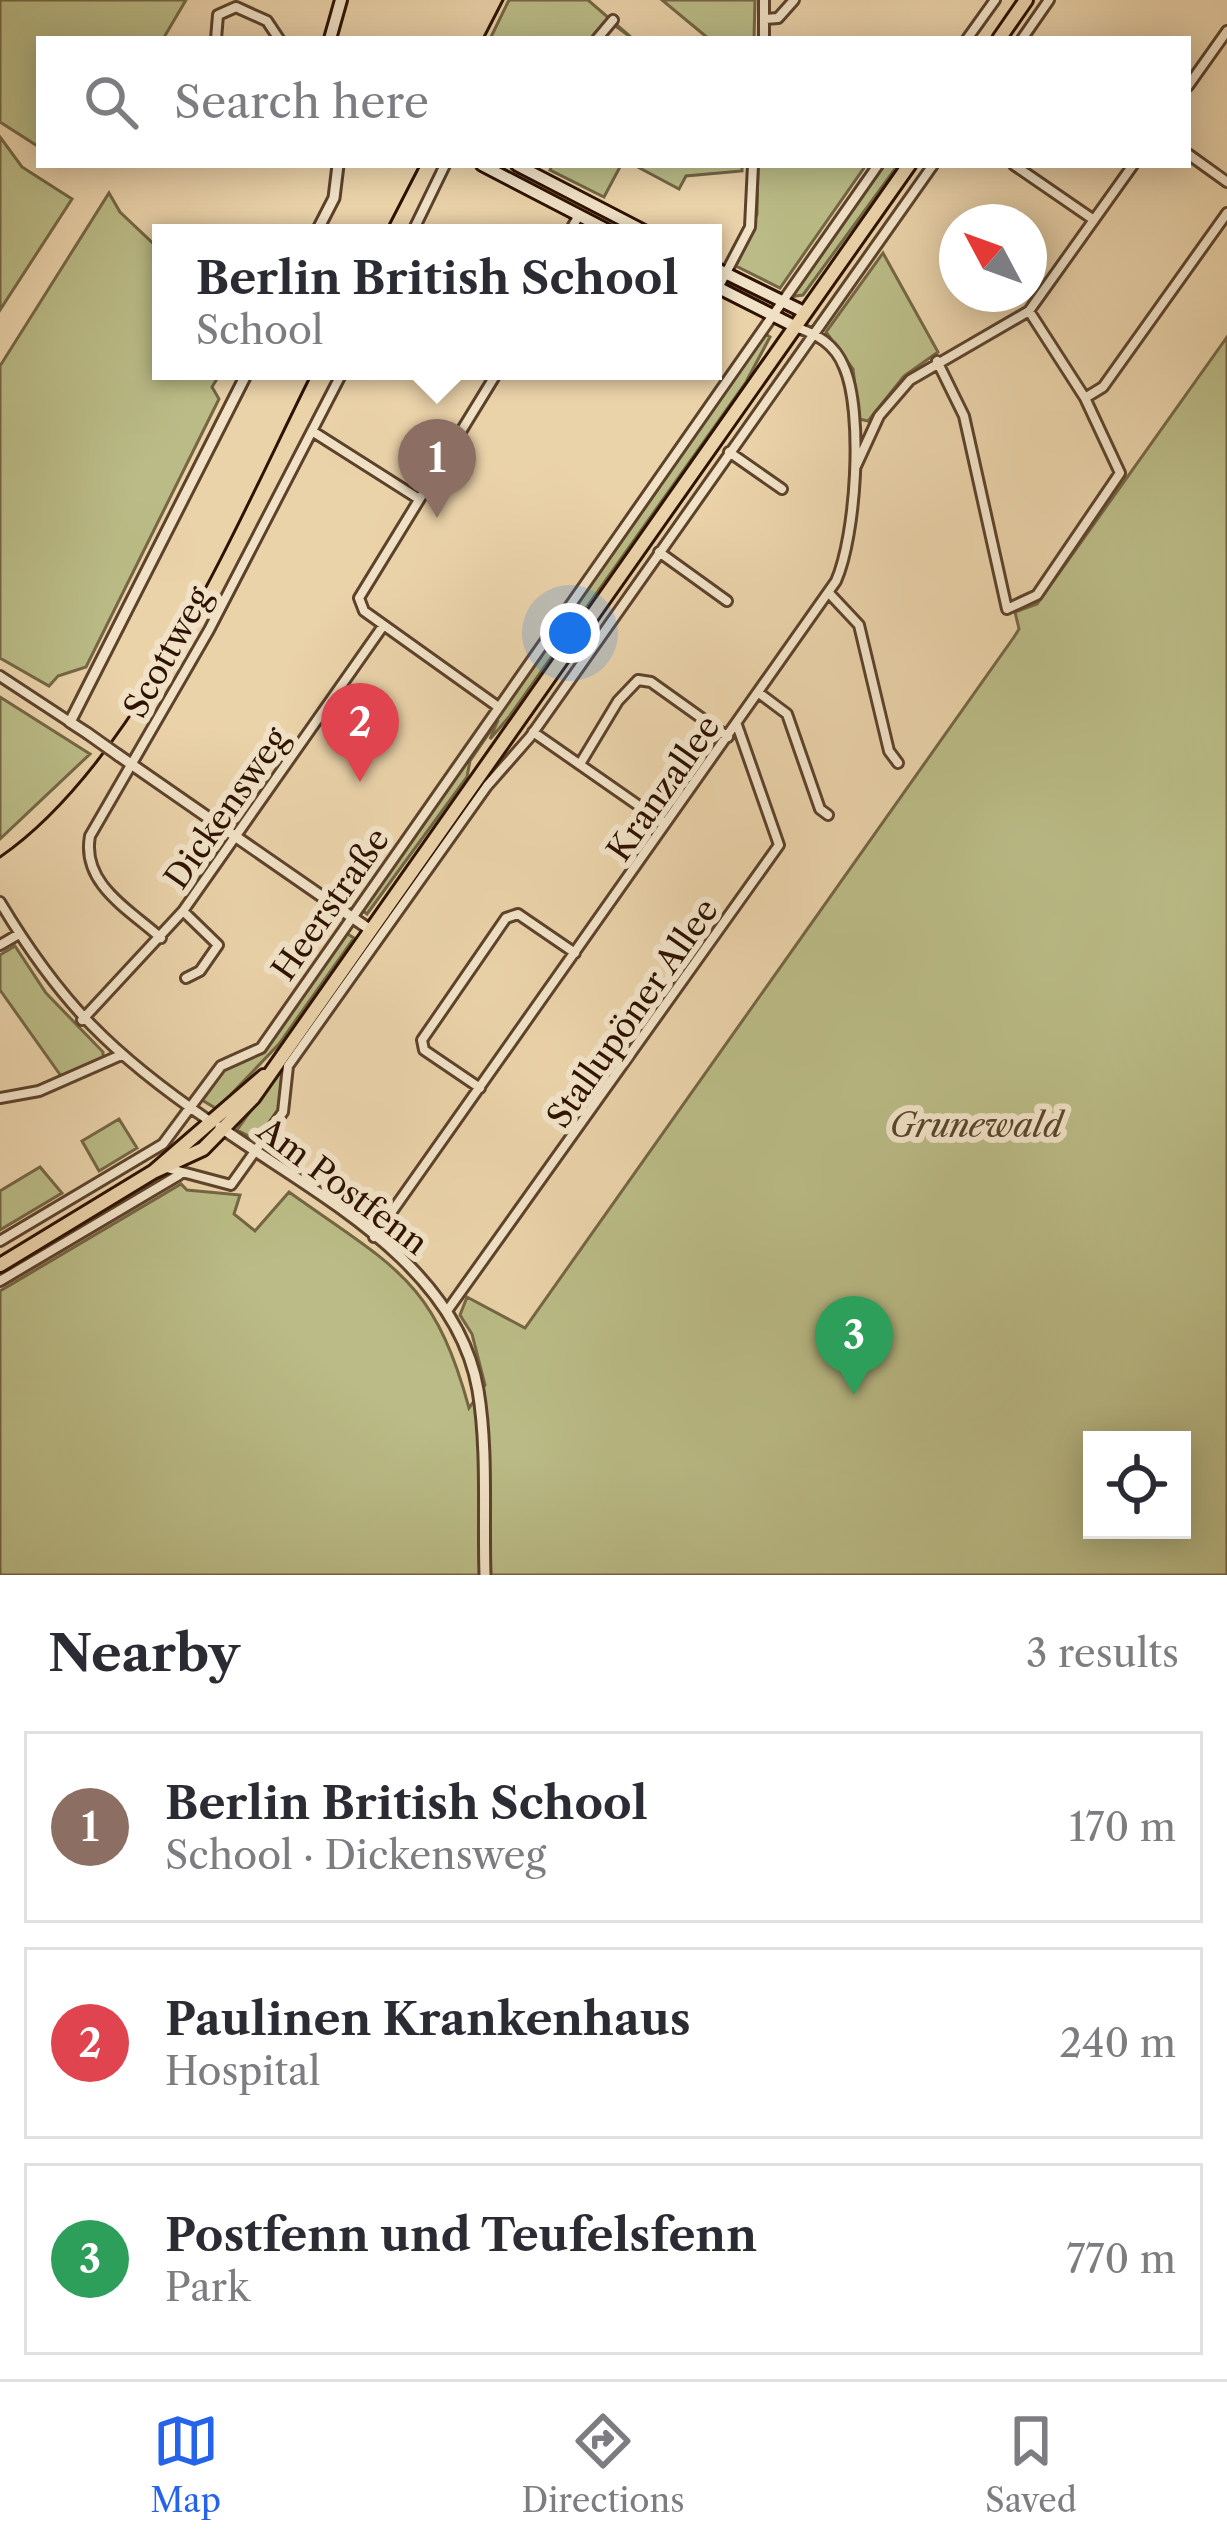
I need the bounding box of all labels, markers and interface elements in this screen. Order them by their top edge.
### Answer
search box [36,36,1191,168]
icon: search [78,69,144,135]
text: Search here [174,74,429,130]
north arrow [939,204,1047,312]
popup [152,224,722,380]
text: Berlin British School [196,250,678,306]
text: School [196,306,323,354]
pin: 1 [398,419,476,518]
street label: Scottweg [115,579,220,725]
your location [540,603,600,663]
pin: 2 [321,683,399,782]
street label: Kranzallee [598,708,729,869]
street label: Dickensweg [156,719,297,897]
street label: Heerstraße [263,820,398,988]
street label: Stallupöner Allee [538,891,727,1136]
park label: Grunewald [890,1105,1066,1146]
street label: Am Postfenn [249,1109,436,1264]
pin: 3 [815,1296,893,1395]
map controls [1083,1431,1191,1539]
button: locate [1083,1431,1191,1539]
text: Nearby [48,1622,240,1684]
text: 3 results [1026,1629,1179,1677]
text: Berlin British School [165,1775,648,1831]
text: 1 [81,1803,99,1851]
text: 170 m [1069,1803,1176,1851]
text: School · Dickensweg [165,1831,546,1879]
text: Paulinen Krankenhaus [165,1991,691,2047]
text: 2 [78,2019,102,2067]
text: 240 m [1060,2019,1176,2067]
text: Hospital [165,2047,320,2095]
text: Postfenn und Teufelsfenn [165,2207,757,2263]
text: 3 [79,2235,101,2283]
text: 770 m [1066,2235,1176,2283]
text: Park [165,2263,250,2311]
tab: Map [150,2408,221,2521]
tab: Directions [522,2408,685,2521]
tab: Saved [985,2408,1077,2521]

